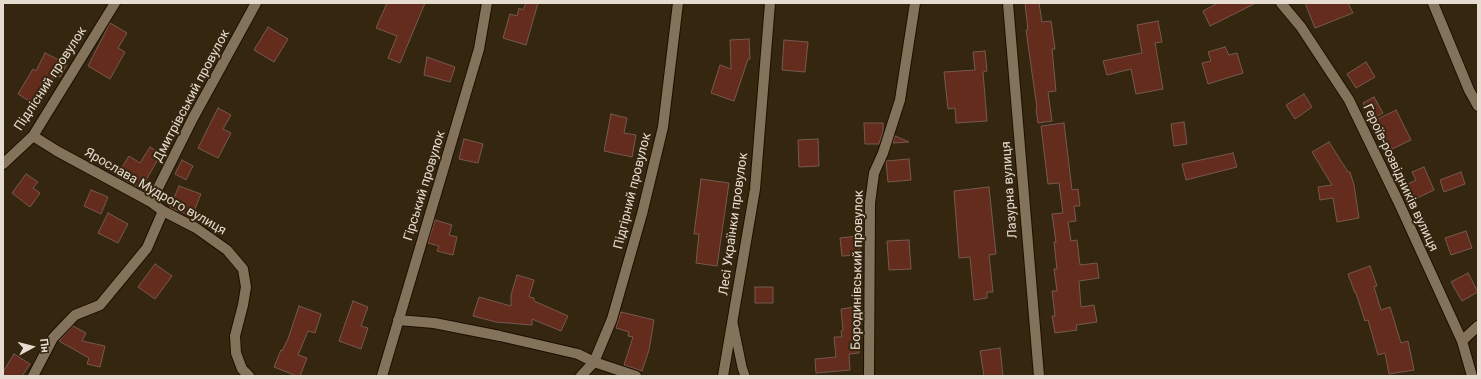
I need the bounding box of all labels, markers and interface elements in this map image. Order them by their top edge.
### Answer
street label: Підлісний провулок [12,24,90,134]
street label: Дмитрівський провулок [150,27,234,165]
street label: Героїв-розвідників вулиця [1359,102,1441,254]
street label: Гірський провулок [401,129,449,243]
street label: Підгірний провулок [611,131,655,251]
street label: Лазурна вулиця [999,141,1021,239]
street label: Ярослава Мудрого вулиця [81,145,229,239]
street label: Лесі Українки провулок [716,152,752,296]
street label: Бородинівський провулок [849,190,867,350]
north arrow [12,327,52,367]
text: Пн [37,338,52,353]

